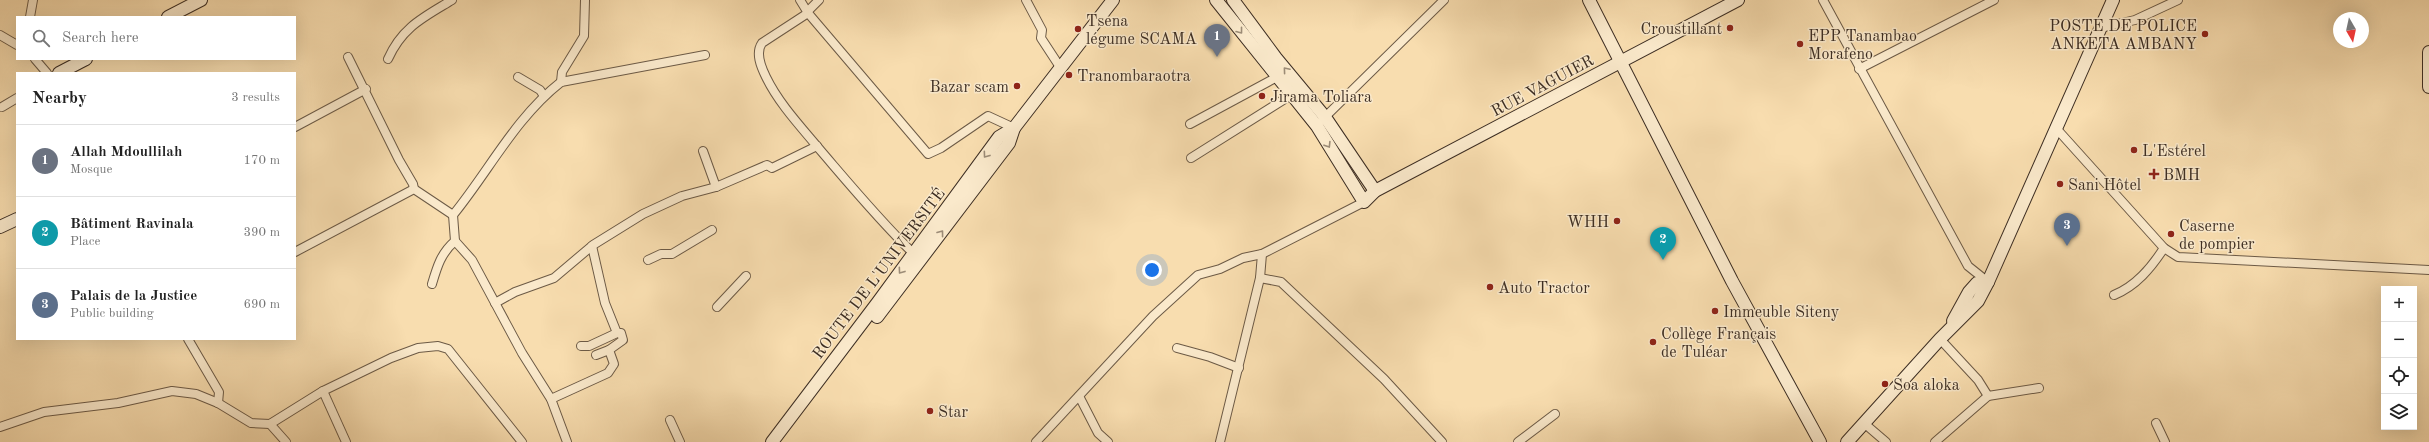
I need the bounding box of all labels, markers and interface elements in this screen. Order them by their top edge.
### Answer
north arrow [2333,12,2369,48]
place label: Tsena légume SCAMA [1086,14,1197,48]
search box [16,16,296,60]
place label: POSTE DE POLICE ANKETA AMBANY [2049,19,2197,53]
place label: Croustillant [1641,22,1722,38]
marker: Croustillant [1725,23,1735,33]
marker: Tsena légume SCAMA [1073,24,1083,34]
pin: 1 [1204,24,1230,57]
one-way arrow [1235,26,1242,33]
icon: search [30,27,52,49]
place label: EPP Tanambao Morafeno [1808,29,1917,63]
marker: POSTE DE POLICE ANKETA AMBANY [2200,29,2210,39]
text: Search here [62,31,139,46]
marker: EPP Tanambao Morafeno [1795,39,1805,49]
street label: RUE VAGUIER [1489,53,1597,120]
one-way arrow [1283,67,1290,74]
place label: Tranombaraotra [1077,69,1191,85]
marker: Tranombaraotra [1064,70,1074,80]
place label: Bazar scam [930,80,1009,96]
marker: Bazar scam [1012,81,1022,91]
text: Nearby [32,90,87,107]
place label: Jirama Toliara [1270,90,1372,106]
text: 3 results [231,91,280,104]
marker: Jirama Toliara [1257,91,1267,101]
one-way arrow [1323,141,1331,148]
place label: L'Estérel [2142,144,2206,160]
text: Allah Mdoullilah [70,145,182,160]
marker: L'Estérel [2129,145,2139,155]
one-way arrow [984,150,991,157]
text: 1 [41,154,49,167]
text: 170 m [243,154,280,167]
text: Mosque [70,163,112,176]
marker: BMH [2148,168,2160,180]
place label: BMH [2163,168,2200,184]
place label: Sani Hôtel [2068,178,2141,194]
marker: Sani Hôtel [2055,179,2065,189]
street label: ROUTE DE L'UNIVERSITÉ [807,184,949,362]
pin: 3 [2054,213,2080,246]
place label: WHH [1567,215,1609,231]
marker: WHH [1612,216,1622,226]
text: Bâtiment Ravinala [70,217,194,232]
place label: Caserne de pompier [2179,219,2255,253]
text: 2 [41,226,49,239]
text: 390 m [243,226,280,239]
pin: 2 [1650,227,1676,260]
marker: Caserne de pompier [2166,229,2176,239]
one-way arrow [937,230,944,237]
text: Place [70,235,100,248]
your location [1142,260,1162,280]
one-way arrow [899,266,906,273]
place label: Auto Tractor [1498,281,1590,297]
marker: Auto Tractor [1485,282,1495,292]
map controls [2381,286,2417,430]
button: + [2381,286,2417,322]
text: Palais de la Justice [70,289,197,304]
text: 3 [41,298,49,311]
text: 690 m [243,298,280,311]
place label: Immeuble Siteny [1723,305,1840,321]
marker: Immeuble Siteny [1710,306,1720,316]
text: Public building [70,307,154,320]
button: − [2381,322,2417,358]
place label: Collège Français de Tuléar [1661,327,1776,361]
marker: Collège Français de Tuléar [1648,337,1658,347]
button: locate [2381,358,2417,394]
place label: Soa aloka [1893,378,1960,394]
marker: Soa aloka [1880,379,1890,389]
button: layers [2381,394,2417,430]
place label: Star [938,405,968,421]
marker: Star [925,406,935,416]

